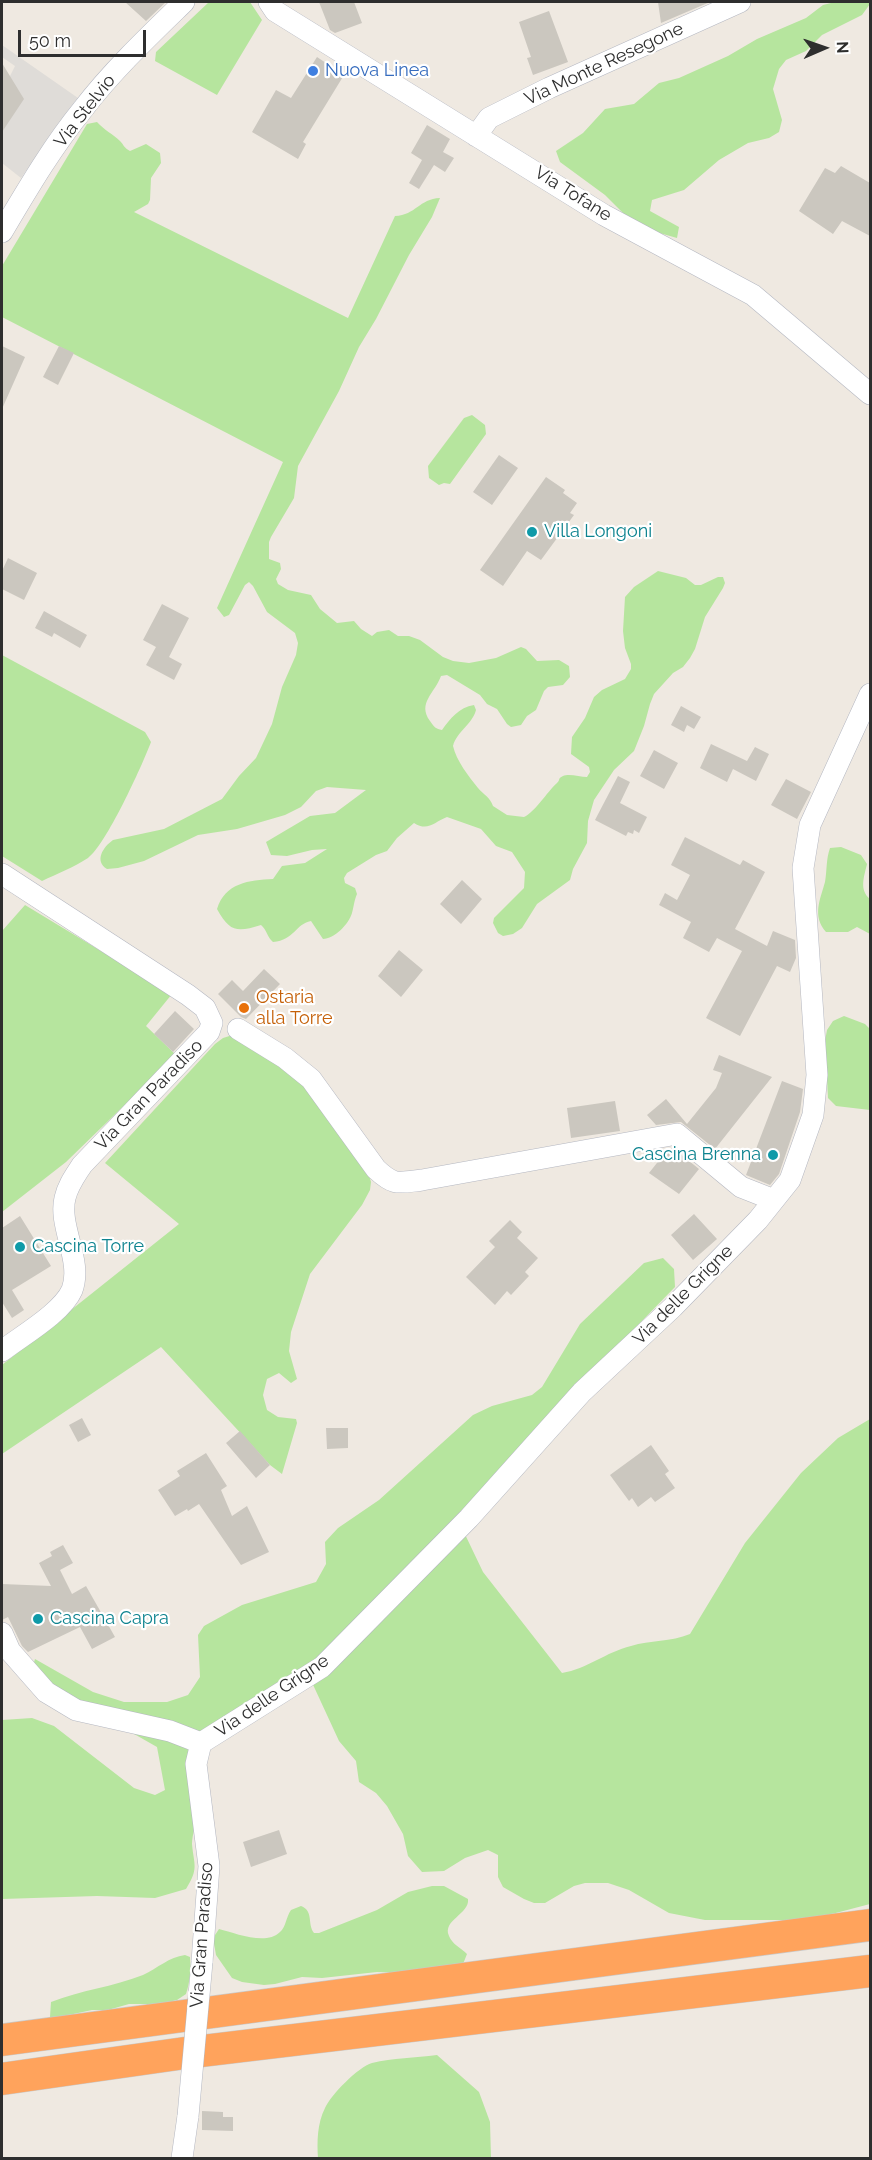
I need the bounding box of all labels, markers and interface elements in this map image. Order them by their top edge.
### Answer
scale bar [21,18,148,56]
street label: Via Monte Resegone [521,18,687,110]
north arrow [794,18,854,78]
text: 50 m [29,30,71,51]
text: N [833,41,852,54]
place label: Nuova Linea [325,60,429,82]
marker: Nuova Linea [306,64,320,78]
street label: Via Stelvio [50,70,120,152]
street label: Via Tofane [530,162,616,226]
place label: Villa Longoni [544,521,652,543]
marker: Villa Longoni [525,525,539,539]
place label: Ostaria alla Torre [256,987,333,1030]
marker: Ostaria alla Torre [237,1001,251,1015]
street label: Via Gran Paradiso [90,1035,208,1155]
place label: Cascina Brenna [632,1144,761,1166]
marker: Cascina Brenna [766,1148,780,1162]
place label: Cascina Torre [32,1236,144,1258]
marker: Cascina Torre [13,1240,27,1254]
street label: Via delle Grigne [628,1240,738,1350]
place label: Cascina Capra [50,1608,169,1630]
marker: Cascina Capra [31,1612,45,1626]
street label: Via delle Grigne [211,1650,333,1742]
street label: Via Gran Paradiso [186,1861,218,2009]

